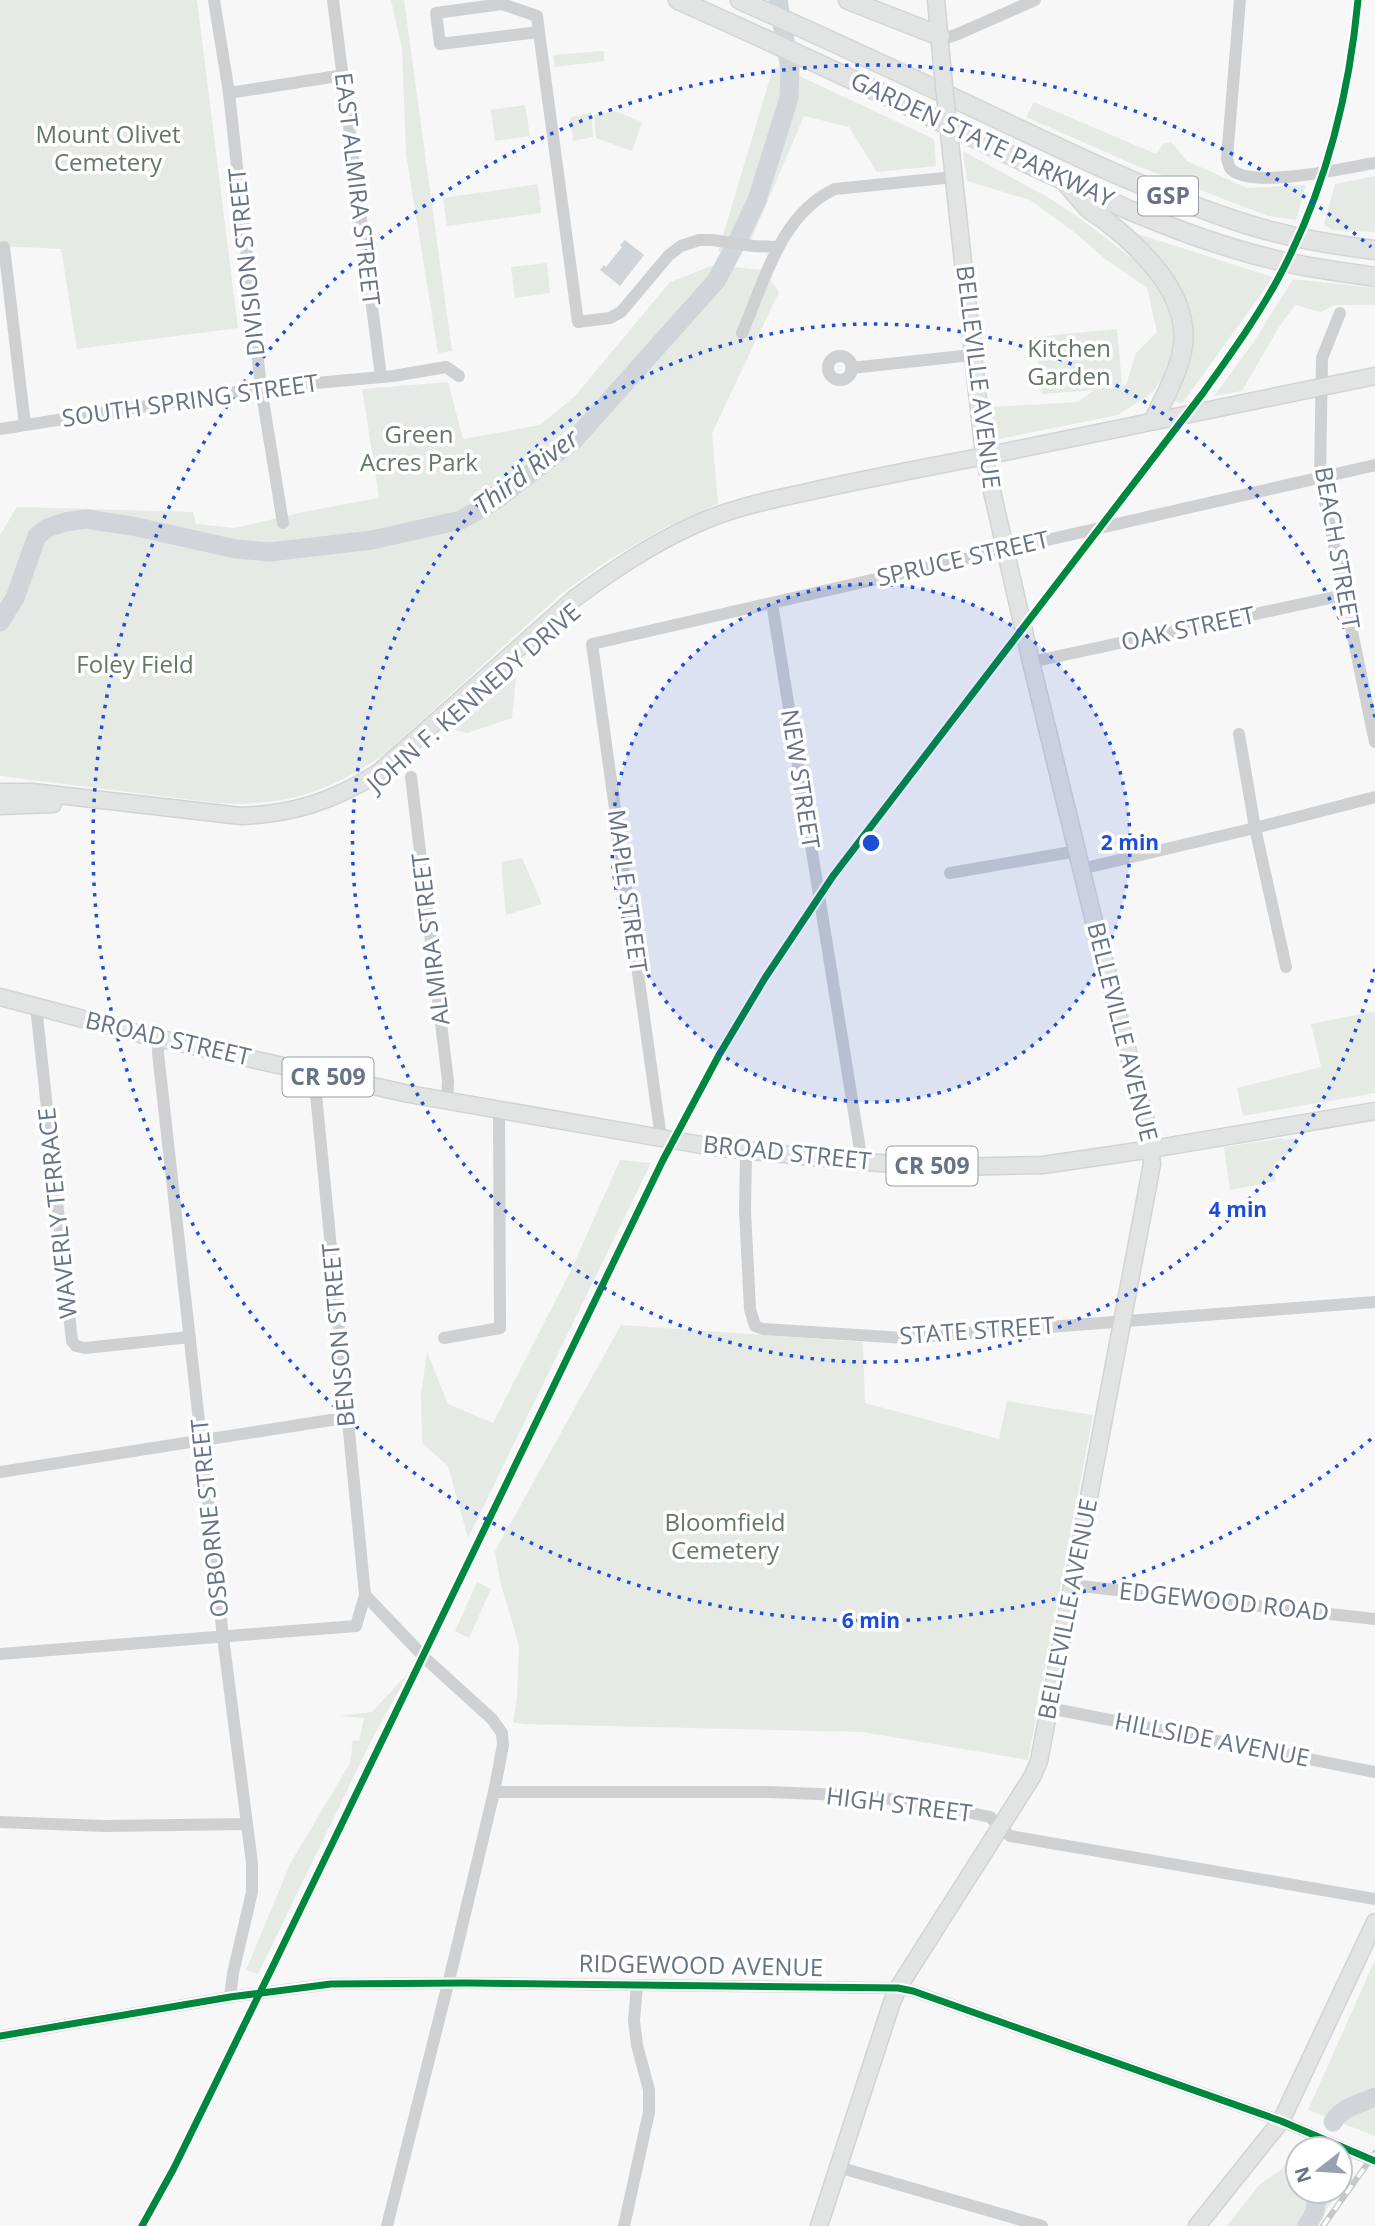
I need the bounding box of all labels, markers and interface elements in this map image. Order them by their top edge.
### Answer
street label: GARDEN STATE PARKWAY [846,63,1120,214]
street label: EAST ALMIRA STREET [328,70,389,307]
park label: Mount Olivet Cemetery [35,117,181,178]
street label: DIVISION STREET [219,166,272,358]
road number: GSP [1138,176,1198,216]
street label: BELLEVILLE AVENUE [949,263,1010,490]
park label: Kitchen Garden [1027,331,1111,392]
street label: SOUTH SPRING STREET [60,365,320,434]
park label: Green Acres Park [360,417,478,478]
water label: Third River [465,419,587,523]
street label: BEACH STREET [1308,464,1369,631]
street label: SPRUCE STREET [873,522,1052,593]
street label: JOHN F. KENNEDY DRIVE [358,595,587,800]
street label: OAK STREET [1118,597,1258,658]
park label: Foley Field [76,647,194,680]
street label: NEW STREET [774,707,829,851]
street label: MAPLE STREET [601,807,656,974]
text: 2 min [1101,828,1159,856]
centre of rings [859,831,883,855]
street label: ALMIRA STREET [403,851,456,1027]
street label: BELLEVILLE AVENUE [1080,919,1167,1145]
street label: BROAD STREET [82,1002,254,1073]
road number: CR 509 [282,1058,374,1096]
street label: WAVERLY TERRACE [29,1106,84,1320]
street label: BROAD STREET [701,1126,873,1177]
road number: CR 509 [886,1147,978,1186]
text: 4 min [1209,1195,1267,1223]
street label: BENSON STREET [313,1242,362,1428]
street label: STATE STREET [898,1308,1056,1351]
street label: OSBORNE STREET [182,1417,235,1619]
street label: BELLEVILLE AVENUE [1029,1495,1104,1722]
park label: Bloomfield Cemetery [664,1505,786,1566]
street label: EDGEWOOD ROAD [1118,1573,1331,1628]
text: 6 min [842,1606,900,1634]
street label: HILLSIDE AVENUE [1112,1703,1313,1774]
street label: HIGH STREET [824,1778,974,1829]
street label: RIDGEWOOD AVENUE [578,1946,824,1983]
north arrow [1284,2135,1354,2205]
text: N [1288,2164,1317,2186]

